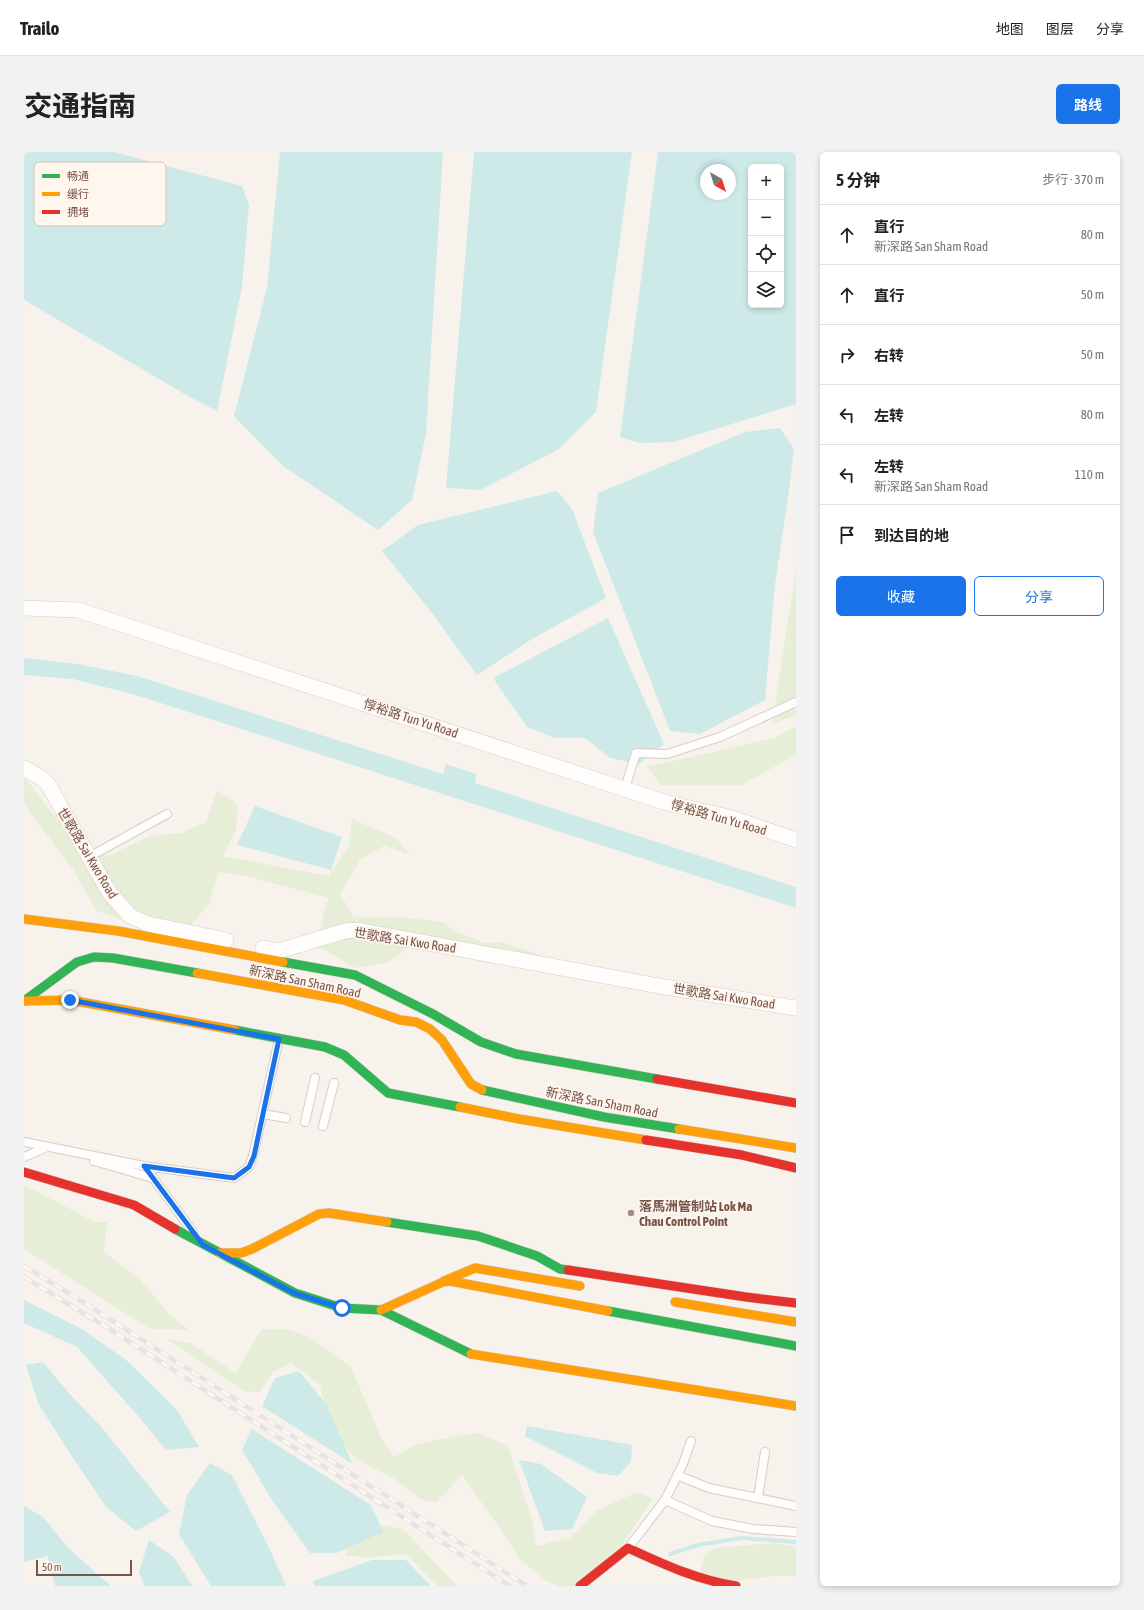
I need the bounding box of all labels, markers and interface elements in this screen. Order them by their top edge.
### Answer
text: Trailo [20,17,59,39]
text: 地图 [996,21,1024,37]
text: 图层 [1046,21,1074,37]
text: 分享 [1096,21,1124,37]
button: 路线 [1056,84,1120,124]
text: 交通指南 [24,90,136,122]
legend [34,162,166,226]
north arrow [700,164,736,200]
map controls [748,164,784,308]
button: + [748,164,784,200]
text: 畅通 [67,170,89,182]
text: 5 分钟 [836,170,880,190]
text: 步行 · 370 m [1042,172,1104,187]
text: 缓行 [67,188,89,200]
button: − [748,200,784,236]
text: 拥堵 [67,206,89,218]
text: 直行 [874,218,904,235]
icon: ahead [836,224,858,246]
text: 80 m [1081,227,1104,242]
button: locate [748,236,784,272]
text: 新深路 San Sham Road [874,239,988,254]
button: layers [748,272,784,308]
icon: ahead [836,284,858,306]
text: 直行 [874,287,904,304]
text: 50 m [1081,287,1104,302]
icon: right [836,344,858,366]
text: 右转 [874,347,904,364]
text: 50 m [1081,347,1104,362]
icon: left [836,404,858,426]
text: 左转 [874,407,904,424]
text: 80 m [1081,407,1104,422]
text: 左转 [874,458,904,475]
icon: left [836,464,858,486]
text: 110 m [1075,467,1104,482]
text: 新深路 San Sham Road [874,479,988,494]
icon: arrive [836,524,858,546]
text: 到达目的地 [874,527,949,544]
button: 收藏 [836,576,966,616]
button: 分享 [974,576,1104,616]
street label: 惇裕路 Tun Yu Road [362,696,460,741]
street label: 惇裕路 Tun Yu Road [669,797,768,838]
street label: 世歌路 Sai Kwo Road [55,805,121,901]
street label: 世歌路 Sai Kwo Road [353,925,457,956]
street label: 新深路 San Sham Road [248,962,362,1001]
street label: 世歌路 Sai Kwo Road [672,981,776,1012]
route end [61,991,79,1009]
street label: 新深路 San Sham Road [544,1084,659,1121]
place label: 落馬洲管制站 Lok Ma Chau Control Point [639,1199,752,1229]
marker: 落馬洲管制站 Lok Ma Chau Control Point [626,1208,636,1218]
route start [333,1299,351,1317]
scale bar [36,1558,132,1577]
text: 50 m [42,1561,62,1573]

